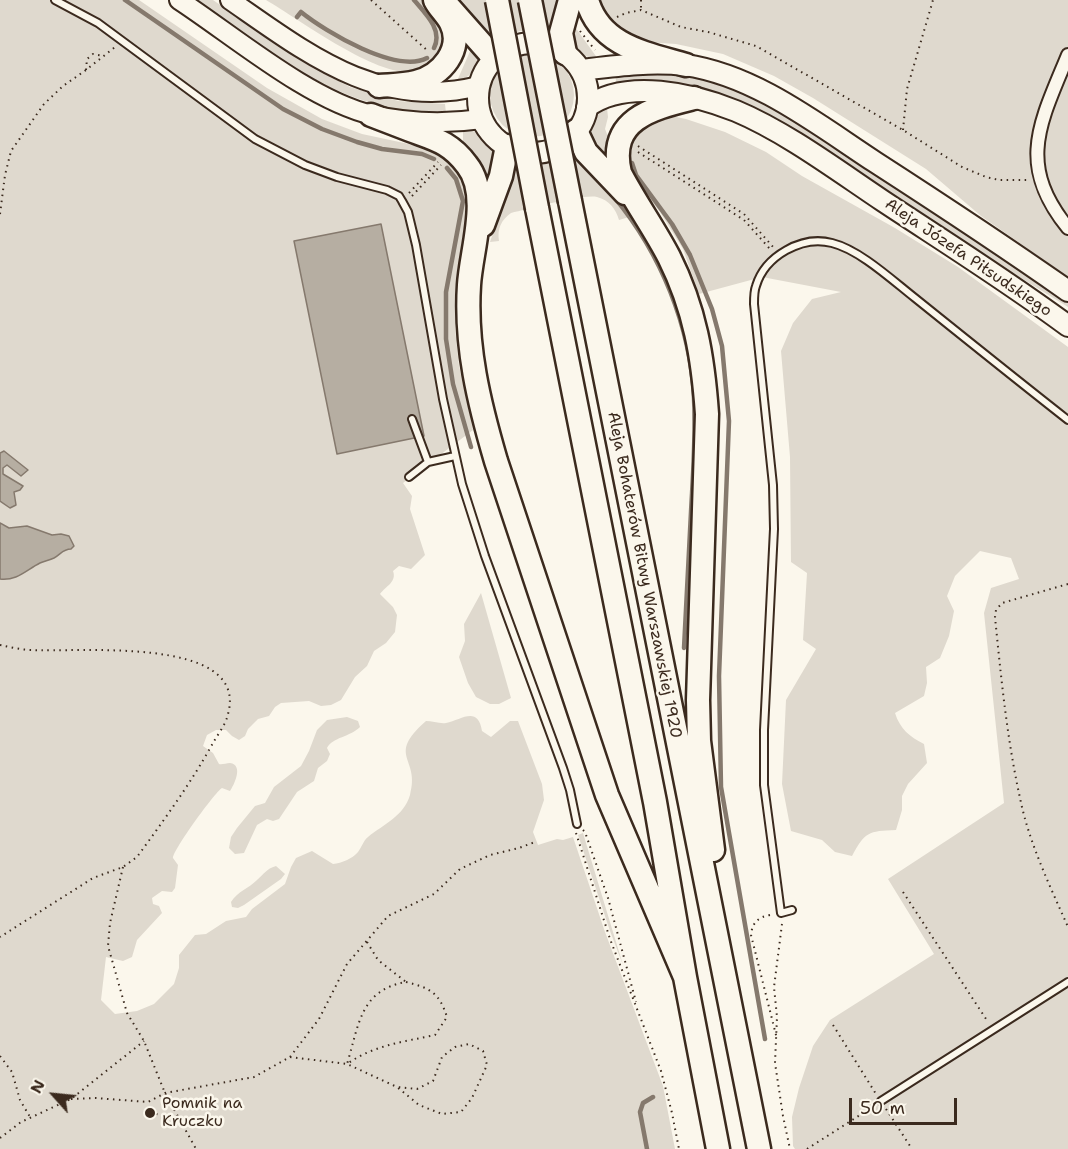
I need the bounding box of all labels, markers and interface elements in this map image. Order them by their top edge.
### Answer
street label: Aleja Józefa Piłsudskiego [881,195,1055,321]
street label: Aleja Bohaterów Bitwy Warszawskiej 1920 [603,410,685,740]
north arrow [24,1065,84,1125]
text: N [25,1076,50,1097]
scale bar [852,1086,960,1124]
place label: Pomnik na Kruczku [162,1094,242,1132]
text: 50 m [860,1096,905,1120]
marker: Pomnik na Kruczku [143,1106,157,1120]

